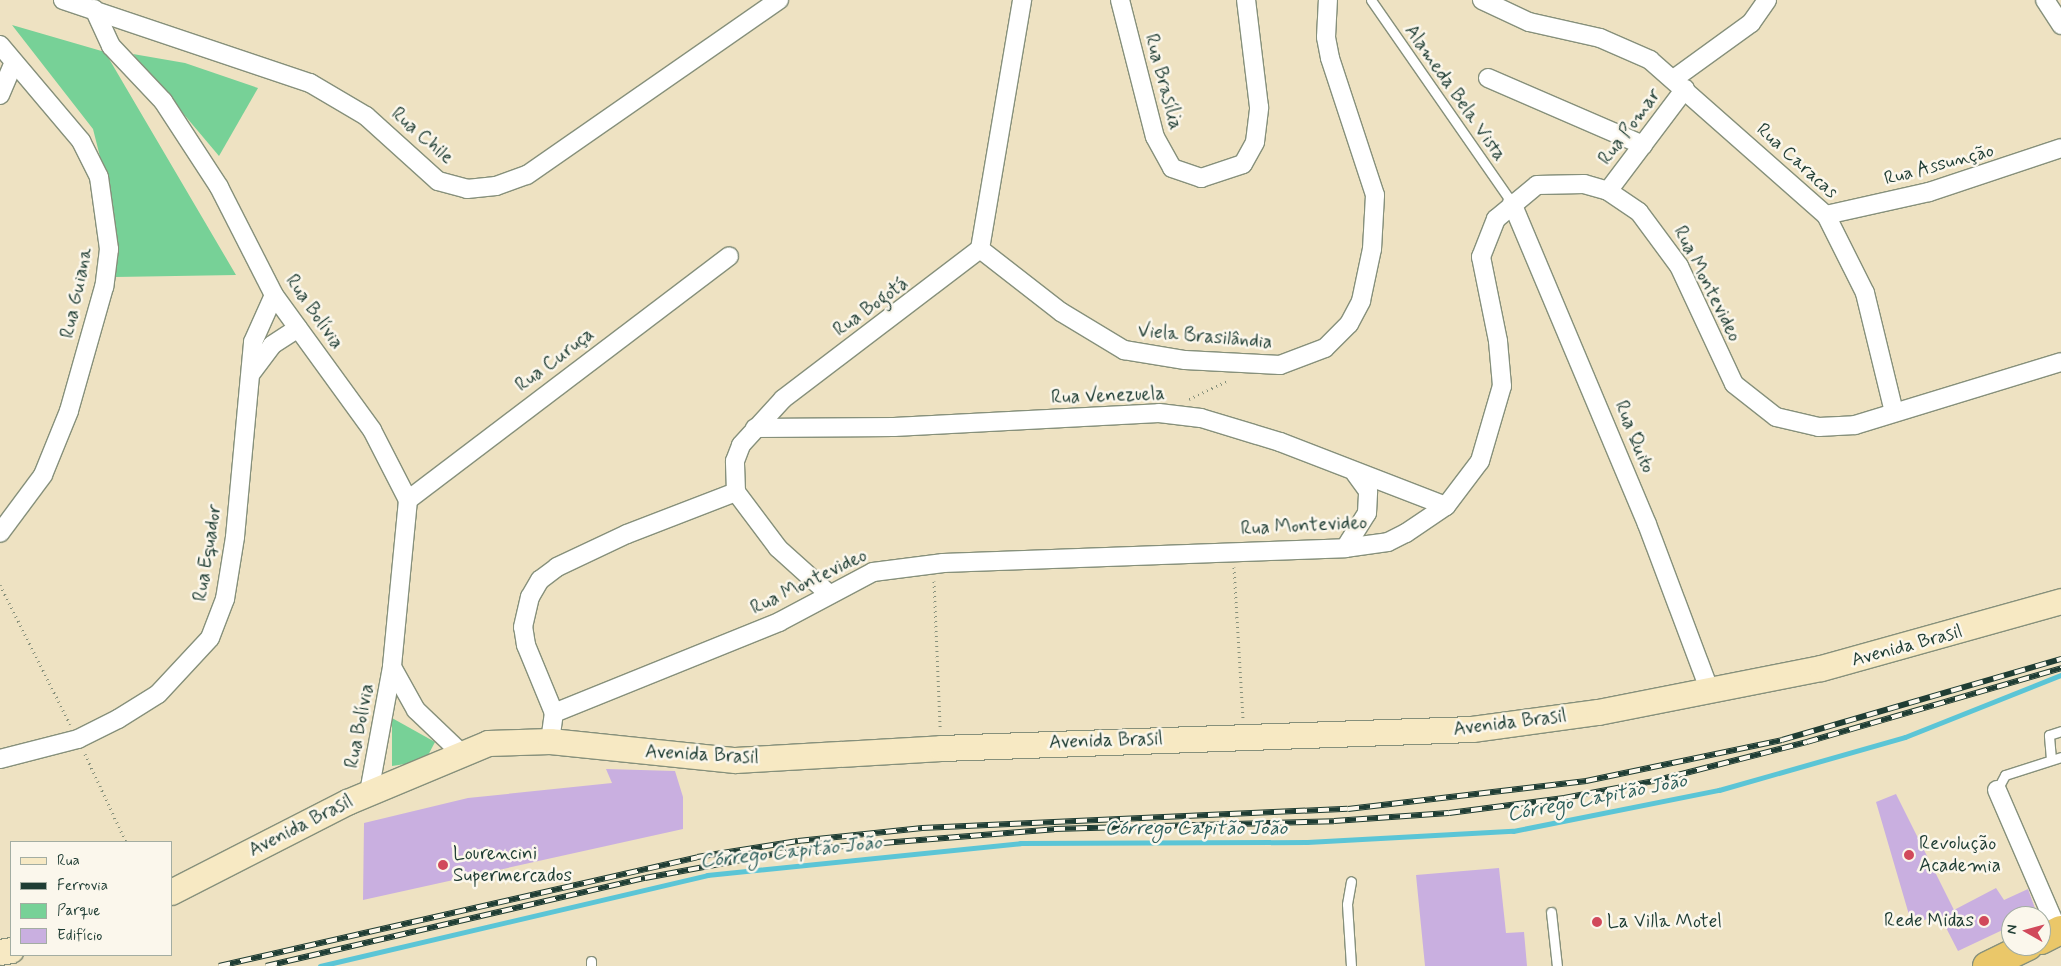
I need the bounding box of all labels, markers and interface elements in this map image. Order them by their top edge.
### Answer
street label: Alameda Bela Vista [1400,22,1510,164]
street label: Rua Brasília [1139,32,1187,132]
street label: Rua Pomar [1595,85,1665,169]
street label: Rua Chile [386,103,458,169]
street label: Rua Caracas [1752,119,1842,203]
street label: Rua Assunção [1883,140,1995,190]
street label: Rua Montevideo [1668,222,1746,346]
street label: Rua Guiana [56,246,98,340]
street label: Rua Bolívia [280,270,348,354]
street label: Rua Bogotá [829,272,913,342]
street label: Viela Brasilândia [1137,320,1273,354]
street label: Rua Curuça [513,324,597,396]
street label: Rua Venezuela [1049,383,1167,409]
street label: Rua Quito [1609,398,1659,476]
street label: Rua Equador [189,502,227,604]
street label: Rua Montevideo [1240,511,1368,541]
street label: Rua Montevideo [747,544,871,620]
street label: Avenida Brasil [1848,620,1966,672]
street label: Rua Bolívia [341,681,379,771]
street label: Avenida Brasil [1451,705,1569,741]
street label: Avenida Brasil [1048,728,1164,754]
street label: Avenida Brasil [644,741,760,769]
water label: Córrego Capitão João [1506,769,1688,827]
street label: Avenida Brasil [245,790,357,862]
water label: Córrego Capitão João [1105,816,1287,840]
water label: Córrego Capitão João [700,831,882,873]
place label: Revolução Academia [1919,833,2001,877]
legend [10,841,172,956]
place label: Lourencini Supermercados [453,843,572,887]
marker: Revolução Academia [1903,849,1915,861]
text: Rua [57,851,80,871]
marker: Lourencini Supermercados [437,859,449,871]
text: Ferrovia [57,876,108,896]
text: Parque [57,901,100,921]
north arrow [2001,906,2051,956]
place label: Rede Midas [1883,910,1974,932]
place label: La Villa Motel [1607,911,1716,933]
marker: Rede Midas [1978,915,1990,927]
marker: La Villa Motel [1591,916,1603,928]
text: N [2003,924,2022,935]
text: Edifício [57,926,102,946]

